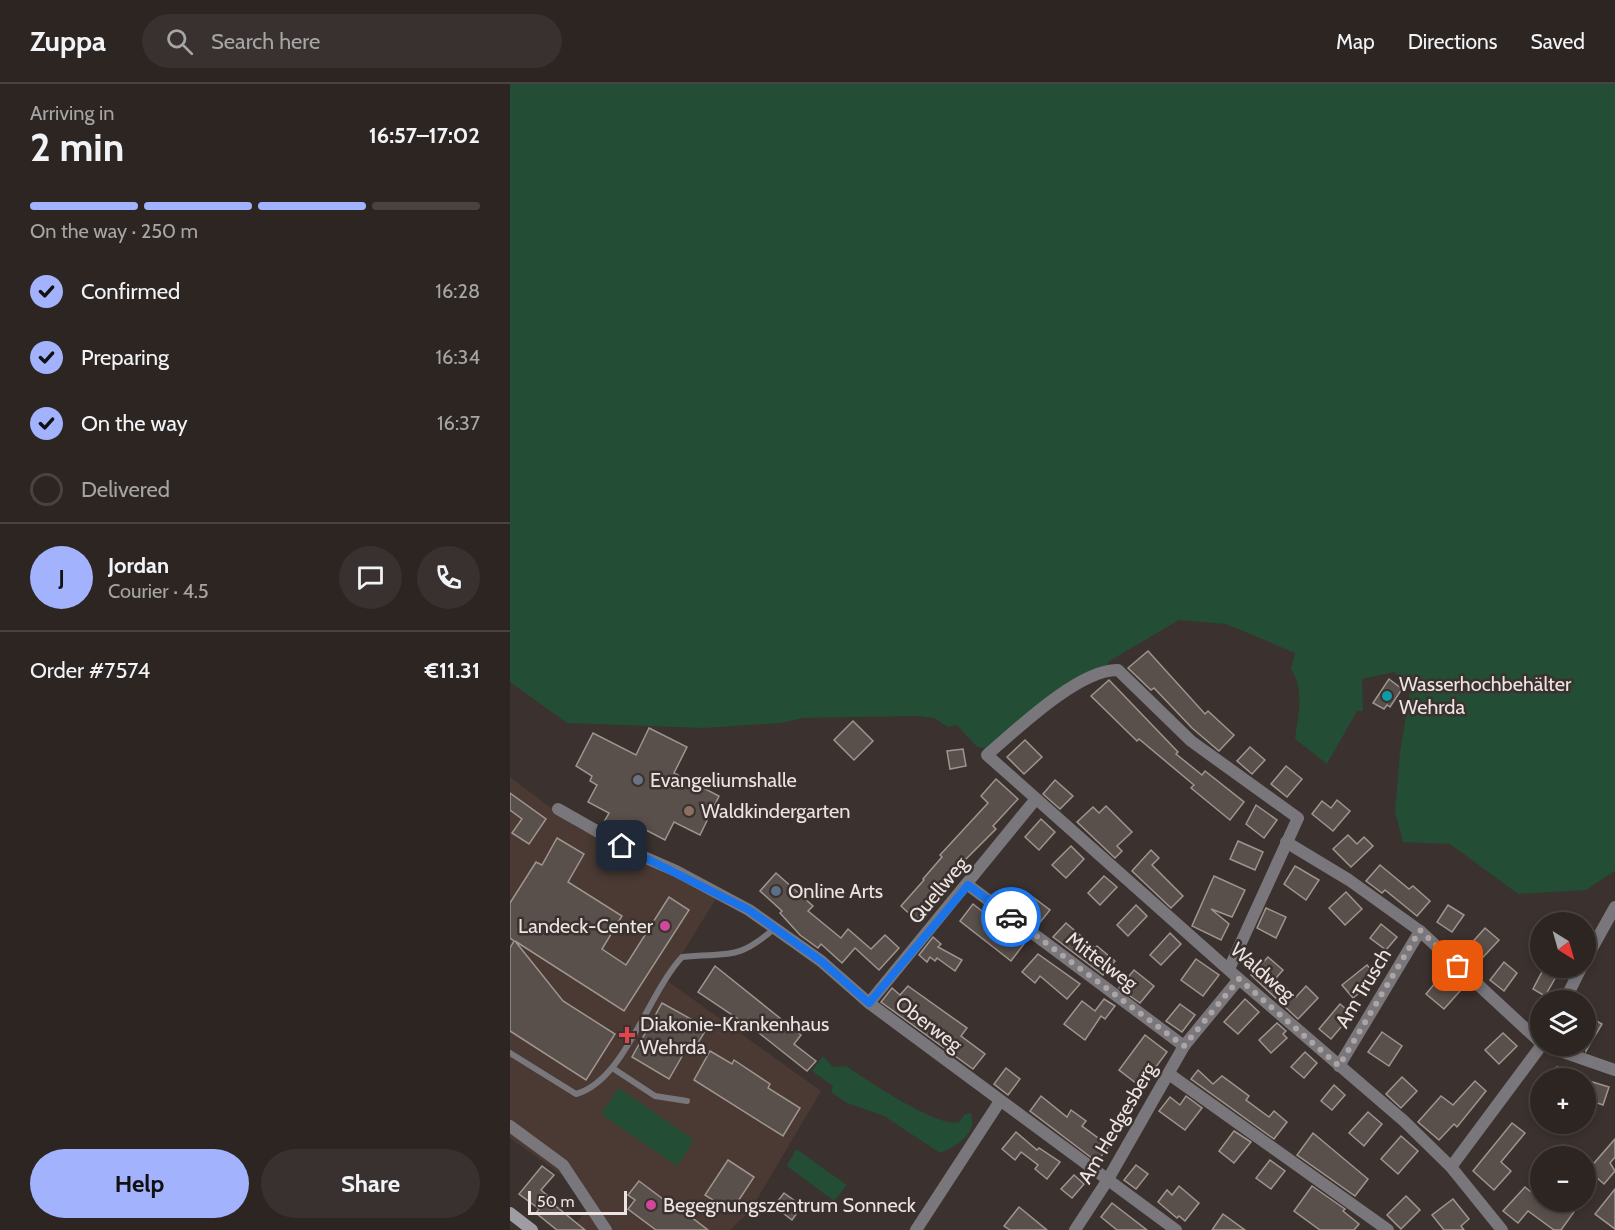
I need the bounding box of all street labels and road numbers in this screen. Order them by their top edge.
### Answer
street label: Quellweg [903,851,974,928]
street label: Mittelweg [1062,926,1143,996]
street label: Waldweg [1226,937,1301,1007]
street label: Am Trusch [1330,944,1396,1032]
street label: Oberweg [891,991,968,1058]
street label: Am Hedgesberg [1073,1057,1162,1188]

